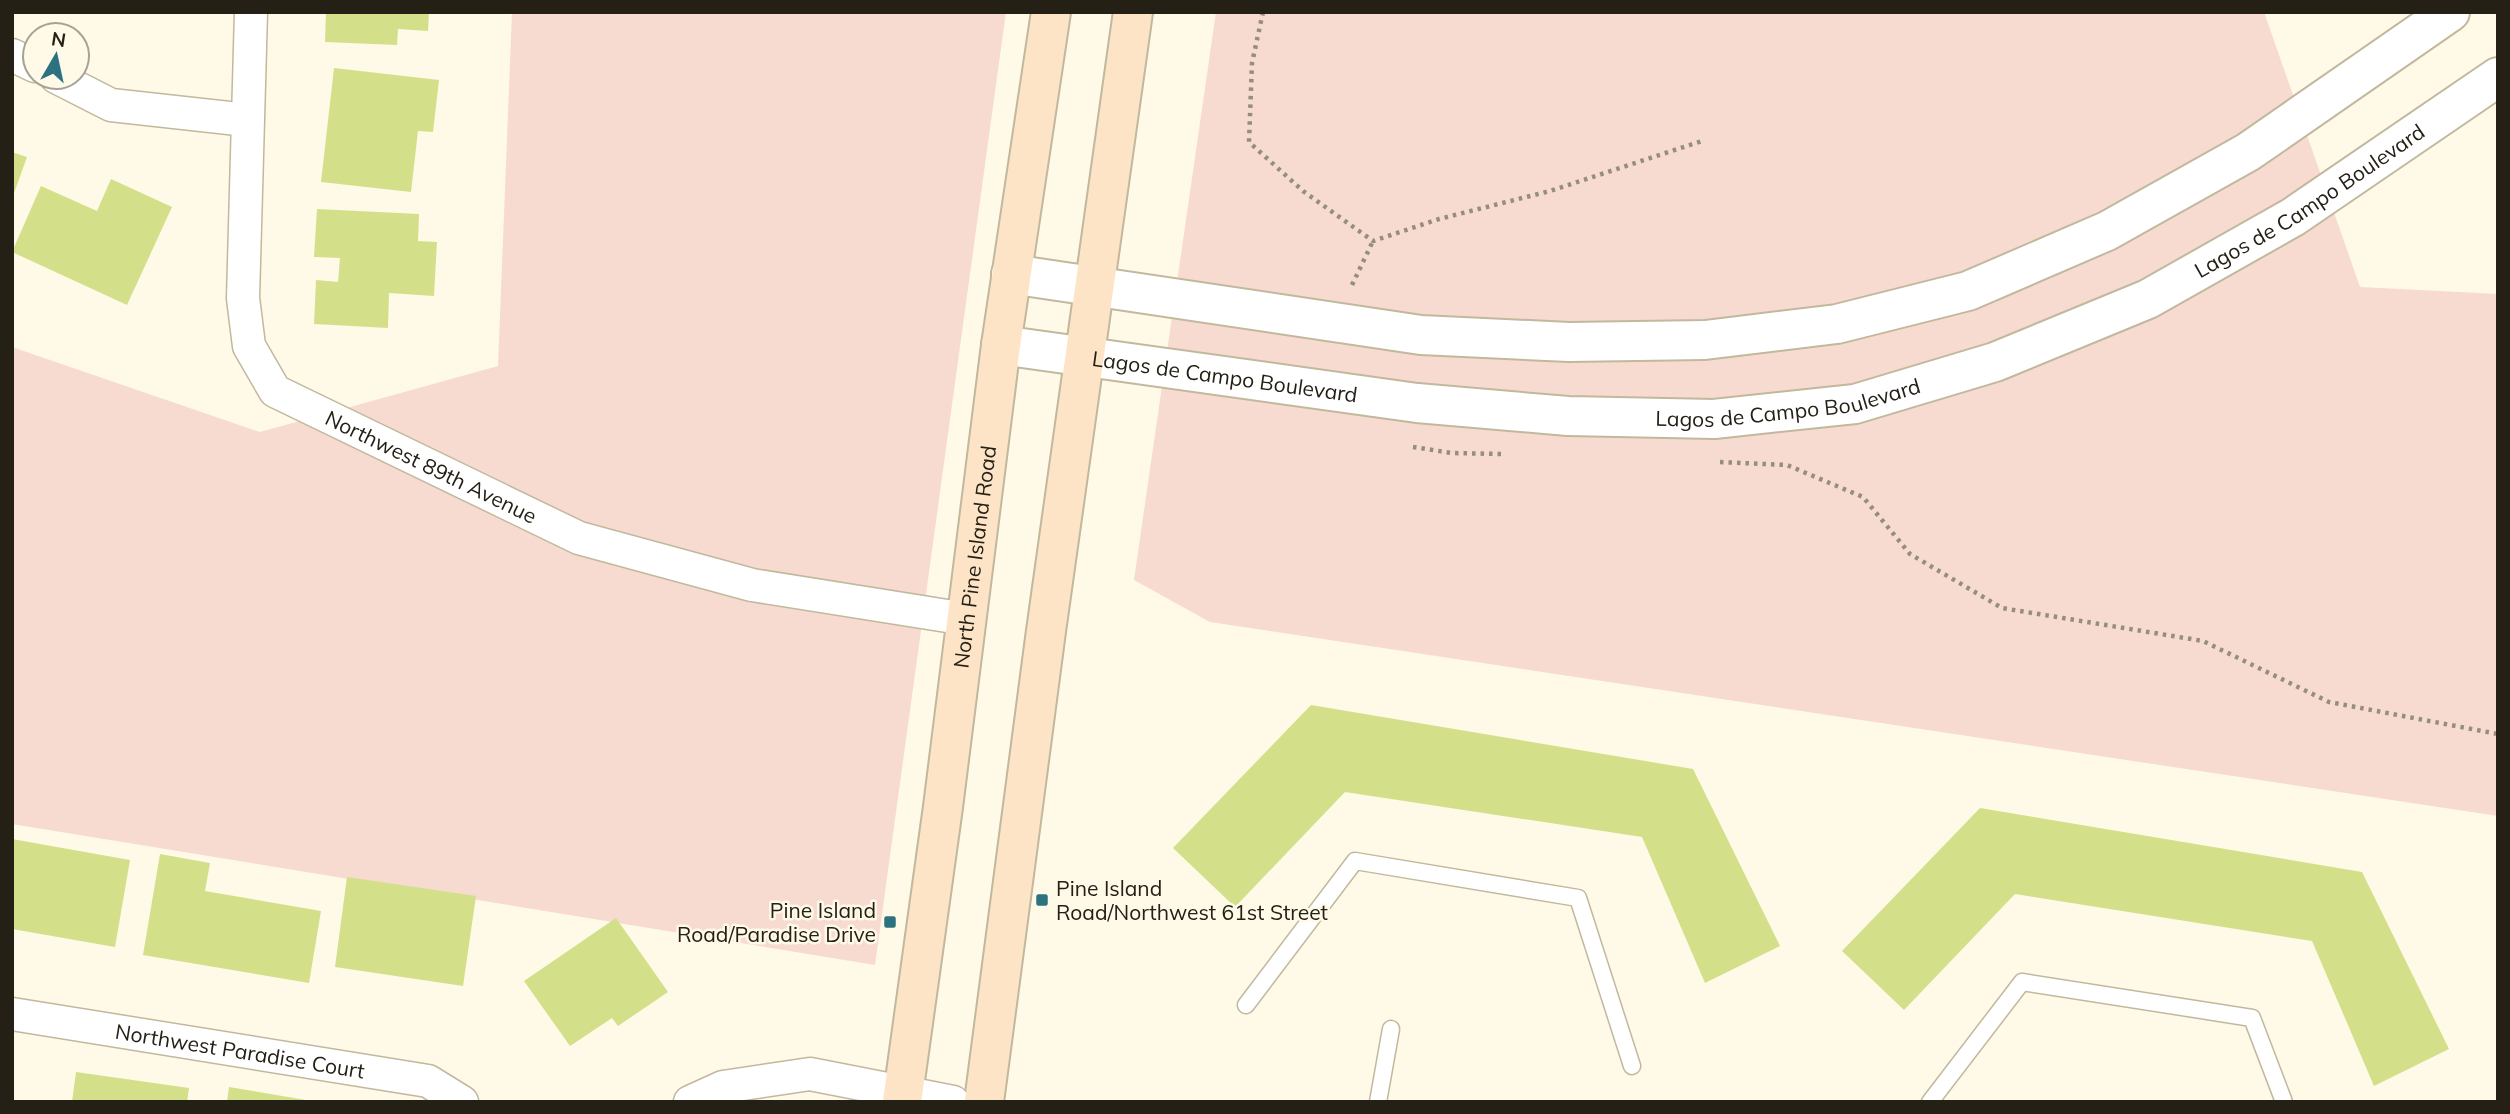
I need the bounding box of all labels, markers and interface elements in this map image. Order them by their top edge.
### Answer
north arrow [21,21,91,91]
text: N [50,26,68,52]
street label: Lagos de Campo Boulevard [2190,118,2429,283]
street label: Lagos de Campo Boulevard [1090,345,1359,408]
street label: Lagos de Campo Boulevard [1655,372,1923,432]
street label: Northwest 89th Avenue [321,404,541,529]
street label: North Pine Island Road [948,444,1001,670]
place label: Pine Island Road/Northwest 61st Street [1056,875,1328,925]
marker: Pine Island Road/Northwest 61st Street [1034,892,1050,908]
place label: Pine Island Road/Paradise Drive [677,897,876,947]
marker: Pine Island Road/Paradise Drive [882,914,898,930]
street label: Northwest Paradise Court [113,1018,367,1084]

